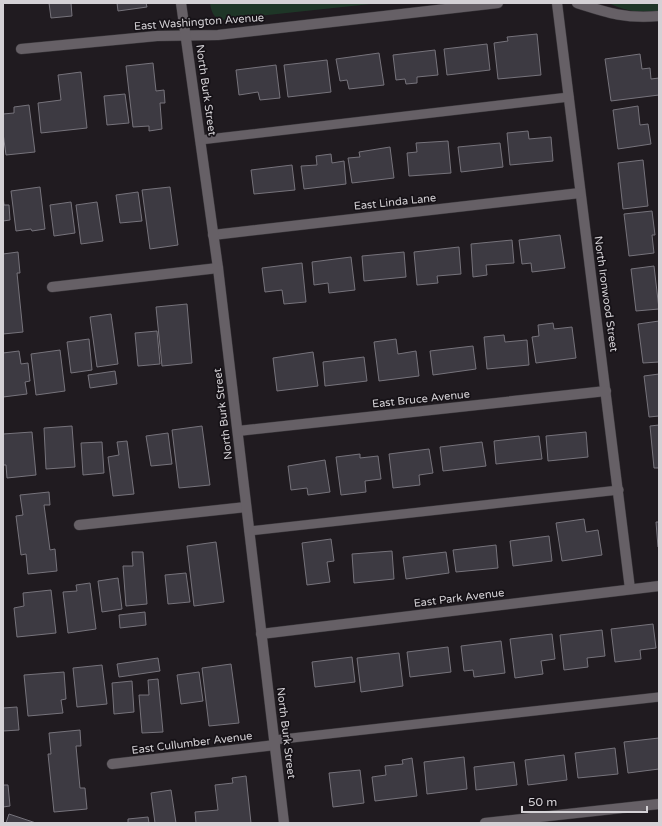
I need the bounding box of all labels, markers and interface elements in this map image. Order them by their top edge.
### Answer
street label: East Washington Avenue [134,11,264,33]
street label: North Burk Street [193,43,219,137]
street label: East Linda Lane [353,191,437,213]
street label: North Ironwood Street [591,235,621,353]
street label: North Burk Street [211,368,235,460]
street label: East Bruce Avenue [372,387,470,411]
street label: East Park Avenue [413,586,505,610]
street label: North Burk Street [274,687,298,779]
street label: East Cullumber Avenue [131,729,253,757]
scale bar [522,788,647,814]
text: 50 m [528,795,557,809]

